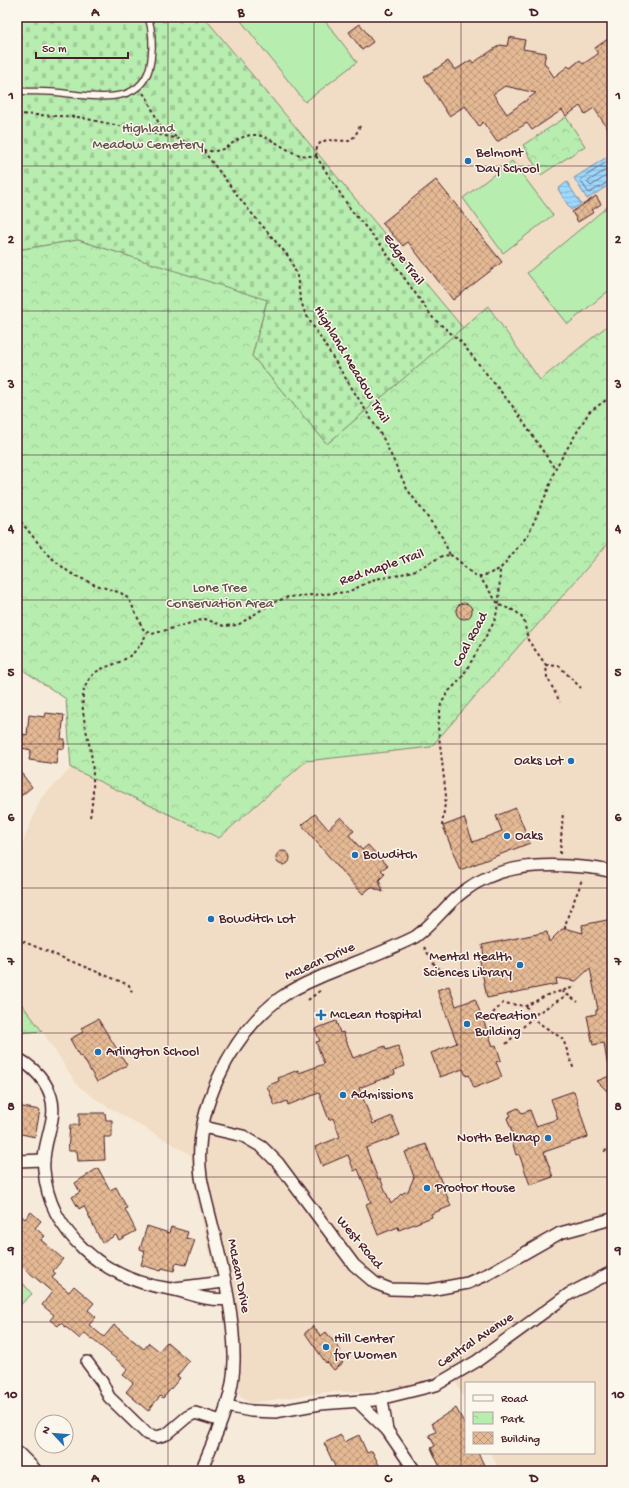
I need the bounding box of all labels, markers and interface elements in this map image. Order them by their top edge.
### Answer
text: A [90,6,100,21]
text: B [237,6,246,21]
text: C [383,6,393,21]
text: D [529,6,539,21]
scale bar [36,34,128,60]
text: 50 m [42,43,67,57]
text: 1 [7,89,14,104]
text: 1 [614,89,621,104]
park label: Highland Meadow Cemetery [92,121,204,154]
place label: Belmont Day School [475,145,540,178]
marker: Belmont Day School [463,156,473,166]
street label: Edge Trail [379,231,427,289]
text: 2 [8,233,15,248]
text: 2 [615,233,622,248]
street label: Highland Meadow Trail [309,303,393,427]
text: 3 [7,378,15,393]
text: 3 [614,378,622,393]
text: 4 [7,522,15,537]
text: 4 [614,522,622,537]
street label: Red Maple Trail [337,546,427,590]
park label: Lone Tree Conservation Area [167,580,275,613]
street label: Coal Road [450,608,493,670]
text: 5 [8,666,15,681]
text: 5 [615,666,622,681]
place label: Oaks Lot [514,753,564,770]
marker: Oaks Lot [566,756,576,766]
text: 6 [8,811,15,826]
text: 6 [615,811,622,826]
place label: Oaks [515,828,543,845]
marker: Oaks [502,831,512,841]
place label: Bowditch [362,847,418,864]
marker: Bowditch [350,850,360,860]
place label: Bowditch Lot [218,911,296,928]
marker: Bowditch Lot [206,914,216,924]
street label: McLean Drive [282,939,358,985]
place label: Mental Health Sciences Library [423,949,512,982]
text: 7 [7,955,16,970]
text: 7 [614,955,623,970]
marker: Mental Health Sciences Library [515,960,525,970]
place label: McLean Hospital [330,1007,421,1024]
place label: Recreation Building [474,1008,537,1041]
marker: McLean Hospital [315,1009,327,1021]
marker: Recreation Building [462,1019,472,1029]
place label: Arlington School [106,1044,199,1061]
marker: Arlington School [93,1047,103,1057]
place label: Admissions [351,1087,414,1104]
marker: Admissions [338,1090,348,1100]
text: 8 [7,1100,15,1115]
text: 8 [614,1100,622,1115]
place label: North Belknap [457,1130,540,1147]
marker: North Belknap [543,1133,553,1143]
place label: Proctor House [434,1180,516,1197]
marker: Proctor House [422,1183,432,1193]
street label: West Road [332,1213,387,1274]
street label: McLean Drive [222,1238,254,1315]
text: 9 [7,1244,15,1259]
text: 9 [614,1244,622,1259]
street label: Central Avenue [435,1309,518,1373]
place label: Hill Center for Women [333,1331,397,1364]
marker: Hill Center for Women [321,1342,331,1352]
legend [465,1382,595,1454]
text: 10 [4,1388,18,1403]
text: 10 [611,1388,625,1403]
text: Road [501,1393,528,1407]
text: Park [500,1413,526,1427]
north arrow [34,1414,74,1454]
text: N [40,1425,54,1436]
text: Building [500,1433,540,1447]
text: A [90,1472,100,1487]
text: B [237,1472,246,1487]
text: C [383,1472,393,1487]
text: D [529,1472,539,1487]

